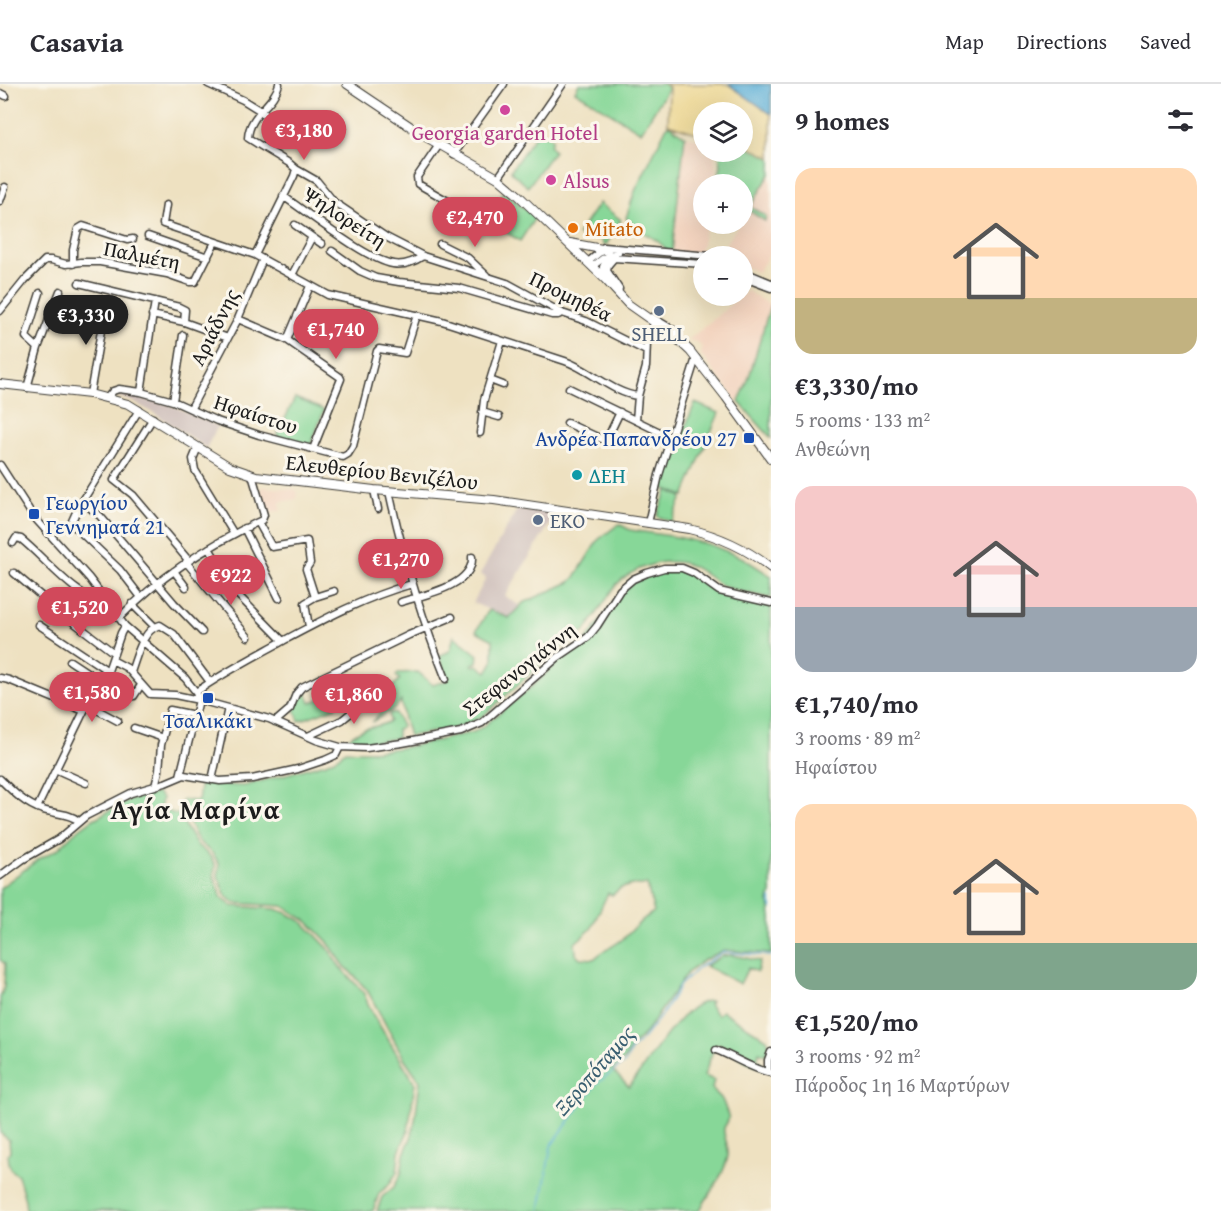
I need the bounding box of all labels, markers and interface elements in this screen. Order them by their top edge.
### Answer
text: Casavia [30,21,124,62]
text: Map [945,26,984,57]
text: Directions [1017,26,1107,57]
text: Saved [1140,26,1191,57]
text: 9 homes [795,101,890,140]
map controls [693,102,753,306]
button: layers [693,102,753,162]
marker: Georgia garden Hotel [498,103,512,117]
icon: filters [1164,104,1197,137]
pin: €3,180 [255,110,353,161]
text: €3,180 [275,115,333,144]
place label: Georgia garden Hotel [412,117,598,148]
place label: Alsus [563,165,610,196]
marker: Alsus [544,173,558,187]
button: + [693,174,753,234]
street label: Ψηλορείτη [296,178,393,256]
pin: €2,470 [426,197,524,248]
text: €2,470 [446,202,504,231]
icon: home [942,207,1050,315]
place label: Mitato [585,213,644,244]
marker: Mitato [566,221,580,235]
street label: Παλμέτη [101,232,183,278]
button: − [693,246,753,306]
street label: Προμηθέα [524,263,618,329]
street label: Αριάδνης [181,283,247,371]
pin: €3,330 [37,295,135,346]
text: €3,330 [57,300,115,329]
marker: SHELL [652,304,666,318]
pin: €1,740 [287,309,385,360]
text: €1,740 [307,314,365,343]
place label: SHELL [631,318,687,349]
text: €3,330/mo [795,366,918,405]
street label: Ηφαίστου [210,386,302,442]
text: 5 rooms · 133 m² [795,405,930,434]
place label: Ανδρέα Παπανδρέου 27 [535,423,737,454]
marker: Ανδρέα Παπανδρέου 27 [742,431,756,445]
text: Ανθεώνη [795,434,870,463]
street label: Ελευθερίου Βενιζέλου [284,446,480,498]
place label: ΔΕΗ [589,460,626,491]
marker: ΔΕΗ [570,468,584,482]
place label: Γεωργίου Γεννηματά 21 [46,487,165,542]
place label: EKO [550,505,585,536]
marker: Γεωργίου Γεννηματά 21 [27,507,41,521]
marker: EKO [531,513,545,527]
icon: home [942,525,1050,633]
pin: €1,270 [352,539,450,590]
text: €1,270 [372,544,430,573]
pin: €922 [195,555,267,606]
text: €922 [210,560,252,589]
pin: €1,520 [31,587,129,638]
text: €1,520 [51,592,109,621]
street label: Στεφανογιάννη [455,615,583,723]
pin: €1,580 [43,672,141,723]
pin: €1,860 [305,674,403,725]
text: €1,580 [63,677,121,706]
text: €1,860 [325,679,383,708]
text: €1,740/mo [795,684,918,723]
marker: Τσαλικάκι [201,691,215,705]
place label: Τσαλικάκι [163,705,253,736]
text: 3 rooms · 89 m² [795,723,921,752]
text: Ηφαίστου [795,752,877,781]
district label: Αγία Μαρίνα [111,789,281,829]
icon: home [942,843,1050,951]
text: €1,520/mo [795,1002,918,1041]
water label: Ξεροπόταμος [546,1017,643,1122]
text: 3 rooms · 92 m² [795,1041,921,1070]
text: Πάροδος 1η 16 Μαρτύρων [795,1070,1010,1099]

